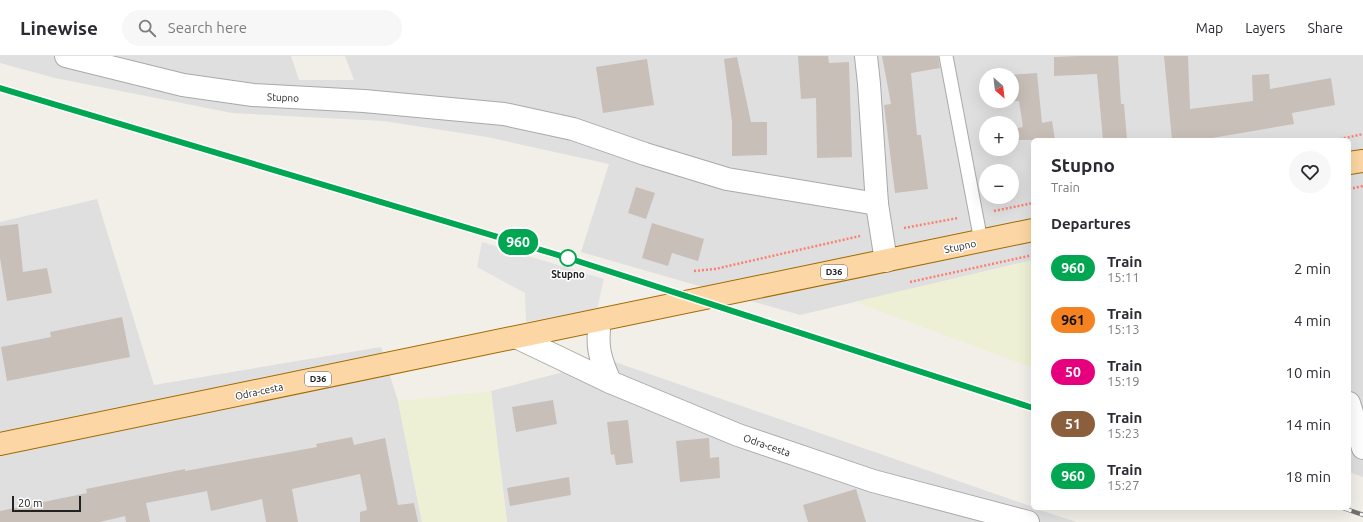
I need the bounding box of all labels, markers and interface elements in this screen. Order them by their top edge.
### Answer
search box [122,10,402,46]
text: Linewise [20,17,98,39]
icon: search [136,17,158,39]
text: Search here [168,19,247,36]
text: Map [1196,20,1223,36]
text: Layers [1245,20,1285,36]
text: Share [1307,20,1343,36]
north arrow [979,68,1019,108]
map controls [979,68,1019,204]
street label: Stupno [267,91,300,104]
button: + [979,116,1019,156]
button: heart [1289,151,1331,193]
text: Stupno [1051,154,1115,176]
button: − [979,164,1019,204]
text: Train [1051,180,1080,194]
text: Departures [1051,215,1131,232]
line badge: 960 [495,229,541,255]
text: 960 [506,234,530,250]
street label: Stupno [943,238,977,255]
marker: Stupno [559,249,577,267]
text: Train [1107,253,1142,270]
text: 960 [1061,260,1085,276]
text: 2 min [1294,260,1331,277]
road number: D36 [821,265,847,279]
place label: Stupno [551,269,585,280]
text: 15:11 [1107,270,1140,284]
text: Train [1107,305,1142,322]
text: 961 [1061,312,1085,328]
text: 4 min [1294,312,1331,329]
text: 15:13 [1107,322,1140,336]
text: Train [1107,357,1142,374]
text: 50 [1065,364,1081,380]
text: 10 min [1285,364,1331,381]
road number: D36 [305,372,331,386]
text: 15:19 [1107,374,1140,388]
street label: Odra-cesta [234,381,284,402]
text: Train [1107,409,1142,426]
text: 51 [1065,416,1081,432]
text: 14 min [1285,416,1331,433]
text: 15:23 [1107,426,1140,440]
street label: Odra-cesta [742,432,792,459]
text: Train [1107,461,1142,478]
text: 960 [1061,468,1085,484]
text: 18 min [1285,468,1331,485]
text: 15:27 [1107,478,1140,492]
scale bar [12,494,81,513]
text: 20 m [18,497,42,509]

